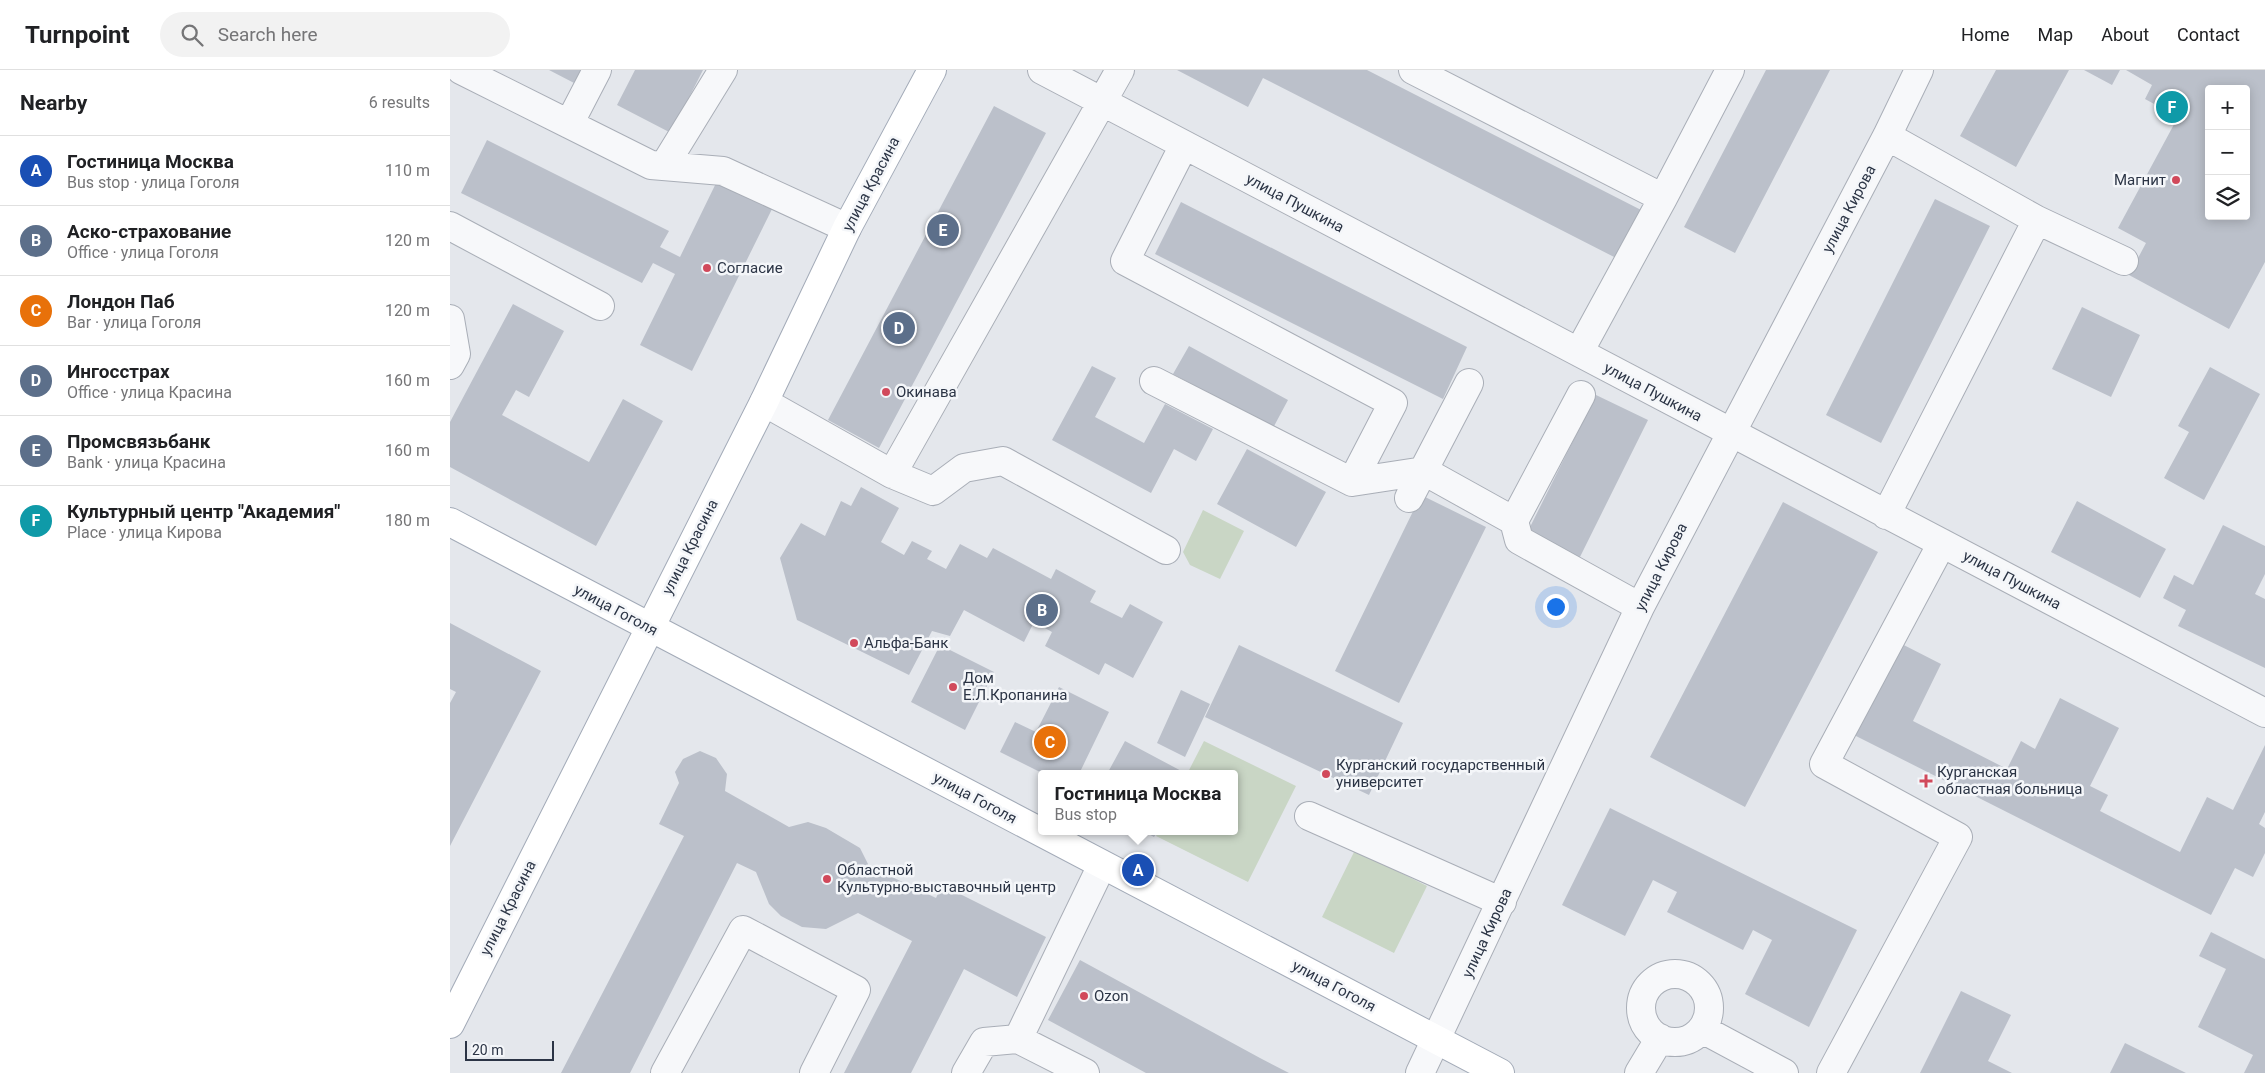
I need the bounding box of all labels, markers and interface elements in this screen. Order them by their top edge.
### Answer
search box [160,12,510,57]
text: Turnpoint [25,21,130,49]
icon: search [178,21,206,49]
text: Search here [218,23,318,46]
text: Home [1961,24,2010,45]
text: Map [2038,24,2073,45]
text: About [2101,24,2149,45]
text: Contact [2177,24,2240,45]
map controls [2205,85,2250,220]
button: + [2205,85,2250,130]
pin: F [2156,88,2188,126]
text: Nearby [20,91,87,115]
text: 6 results [369,93,430,112]
button: − [2205,130,2250,175]
street label: улица Красина [839,134,903,234]
text: Гостиница Москва [67,150,234,173]
text: A [31,161,41,180]
text: 110 m [385,161,430,180]
street label: улица Кирова [1818,162,1880,256]
street label: улица Пушкина [1243,170,1347,236]
place label: Магнит [2114,171,2166,189]
text: Bus stop · улица Гоголя [67,173,240,192]
marker: Магнит [2170,174,2182,186]
button: layers [2205,175,2250,220]
pin: E [927,211,959,249]
text: Аско-страхование [67,220,231,243]
text: B [31,231,41,250]
text: 120 m [385,231,430,250]
text: Office · улица Гоголя [67,243,219,262]
place label: Согласие [717,259,783,277]
marker: Согласие [701,262,713,274]
text: Лондон Паб [67,290,175,313]
text: C [31,301,41,320]
text: 120 m [385,301,430,320]
pin: D [883,309,915,347]
text: Bar · улица Гоголя [67,313,201,332]
street label: улица Пушкина [1601,359,1705,425]
text: Ингосстрах [67,360,170,383]
text: D [31,371,41,390]
text: 160 m [385,371,430,390]
text: Office · улица Красина [67,383,232,402]
place label: Окинава [896,383,957,401]
marker: Окинава [880,386,892,398]
text: Промсвязьбанк [67,430,210,453]
text: E [32,441,41,460]
text: 160 m [385,441,430,460]
text: Bank · улица Красина [67,453,226,472]
street label: улица Красина [658,496,722,598]
text: Культурный центр "Академия" [67,500,340,523]
text: F [32,511,40,530]
text: 180 m [385,511,430,530]
street label: улица Кирова [1631,520,1691,614]
text: Place · улица Кирова [67,523,222,542]
street label: улица Пушкина [1960,547,2064,613]
street label: улица Гоголя [571,580,661,640]
pin: B [1026,591,1058,629]
your location [1543,594,1569,620]
place label: Альфа-Банк [864,634,948,652]
marker: Альфа-Банк [848,637,860,649]
place label: Дом Е.Л.Кропанина [963,669,1067,704]
marker: Дом Е.Л.Кропанина [947,681,959,693]
pin: C [1034,723,1066,761]
place label: Курганский государственный университет [1336,756,1545,791]
place label: Курганская областная больница [1937,763,2082,798]
street label: улица Гоголя [930,768,1020,828]
marker: Курганский государственный университет [1320,768,1332,780]
popup [1038,770,1238,835]
marker: Курганская областная больница [1919,774,1933,788]
text: Гостиница Москва [1055,782,1221,805]
text: Bus stop [1055,805,1117,824]
pin: A [1122,851,1154,889]
street label: улица Красина [476,857,540,959]
place label: Областной Культурно-выставочный центр [837,861,1056,896]
marker: Областной Культурно-выставочный центр [821,873,833,885]
street label: улица Кирова [1458,885,1516,981]
street label: улица Гоголя [1289,956,1379,1016]
place label: Ozon [1094,987,1128,1005]
marker: Ozon [1078,990,1090,1002]
scale bar [465,1038,554,1061]
text: 20 m [472,1042,504,1058]

